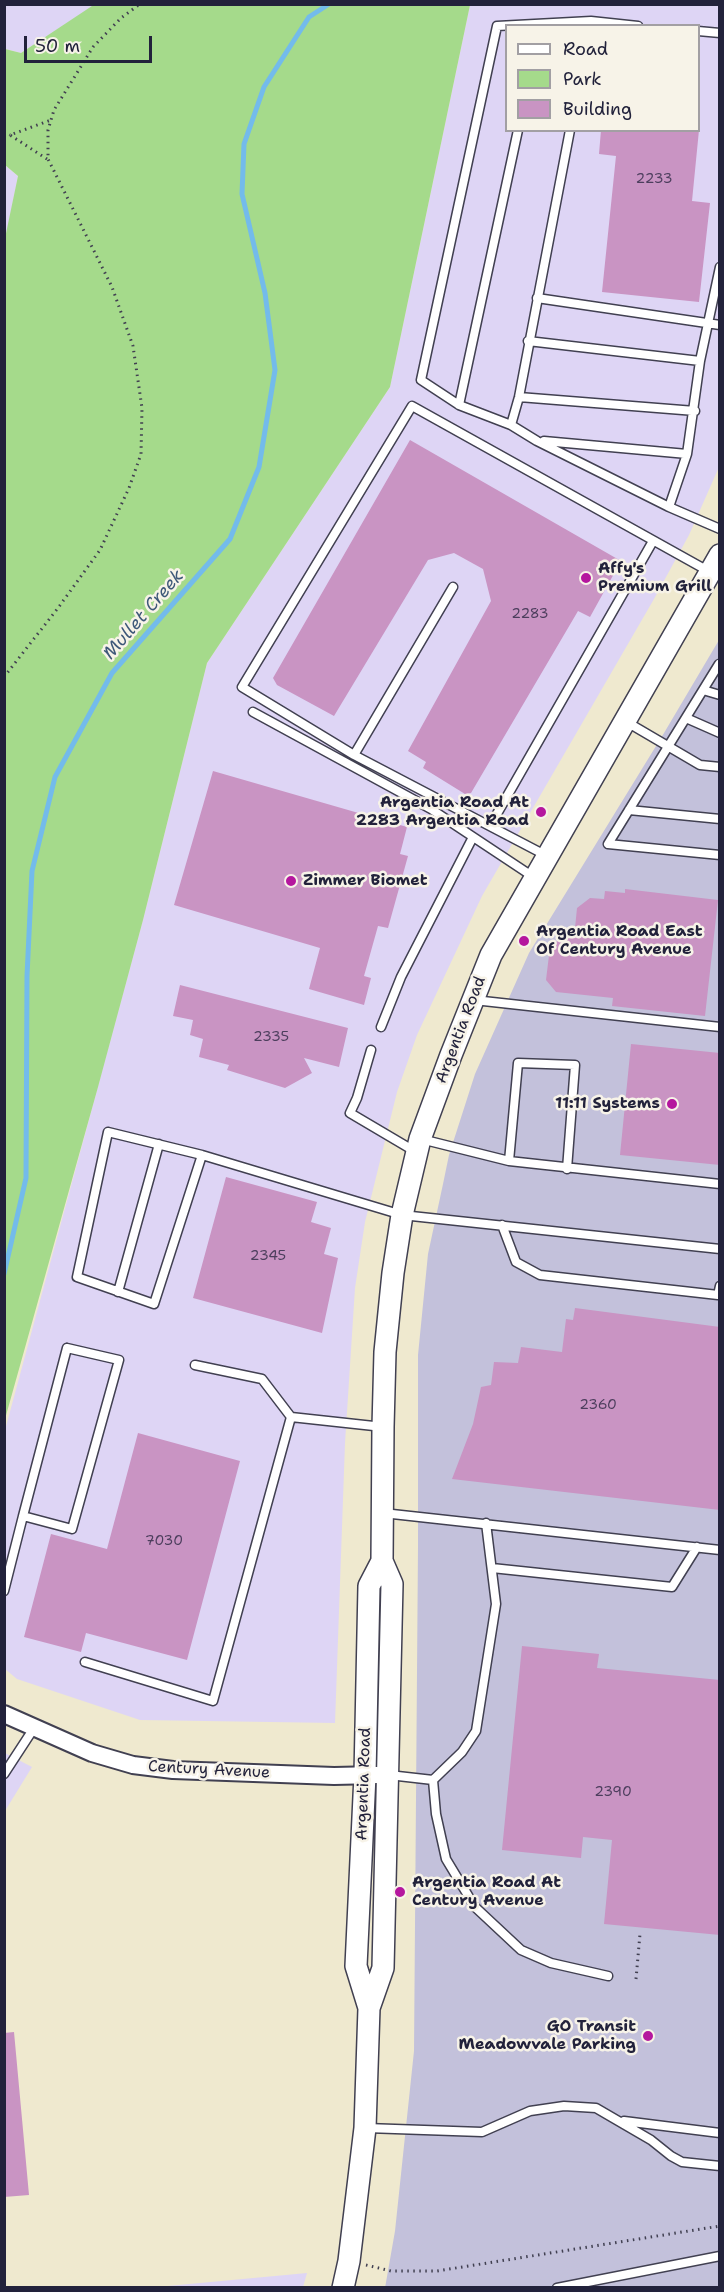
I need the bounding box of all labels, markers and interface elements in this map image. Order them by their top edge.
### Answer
scale bar [27,24,154,62]
legend [505,24,700,132]
text: 50 m [35,34,80,58]
text: Road [563,37,608,61]
text: Park [563,67,602,91]
text: Building [563,97,632,121]
house number: 2233 [636,171,672,187]
place label: Affy's Premium Grill [598,559,712,597]
water label: Mullet Creek [99,566,189,664]
marker: Affy's Premium Grill [579,571,593,585]
house number: 2283 [511,606,549,622]
place label: Argentia Road At 2283 Argentia Road [356,793,529,831]
marker: Argentia Road At 2283 Argentia Road [534,805,548,819]
place label: Zimmer Biomet [303,871,427,891]
marker: Zimmer Biomet [284,874,298,888]
place label: Argentia Road East Of Century Avenue [536,922,703,960]
marker: Argentia Road East Of Century Avenue [517,934,531,948]
street label: Argentia Road [432,974,490,1086]
house number: 2335 [253,1029,289,1045]
place label: 11:11 Systems [555,1094,660,1114]
marker: 11:11 Systems [665,1097,679,1111]
house number: 2345 [250,1248,286,1264]
house number: 2360 [579,1397,617,1413]
house number: 7030 [145,1533,183,1549]
street label: Argentia Road [352,1727,376,1841]
street label: Century Avenue [148,1757,270,1783]
house number: 2390 [594,1784,632,1800]
place label: Argentia Road At Century Avenue [412,1873,561,1911]
marker: Argentia Road At Century Avenue [393,1885,407,1899]
place label: GO Transit Meadowvale Parking [459,2017,636,2055]
marker: GO Transit Meadowvale Parking [641,2029,655,2043]

